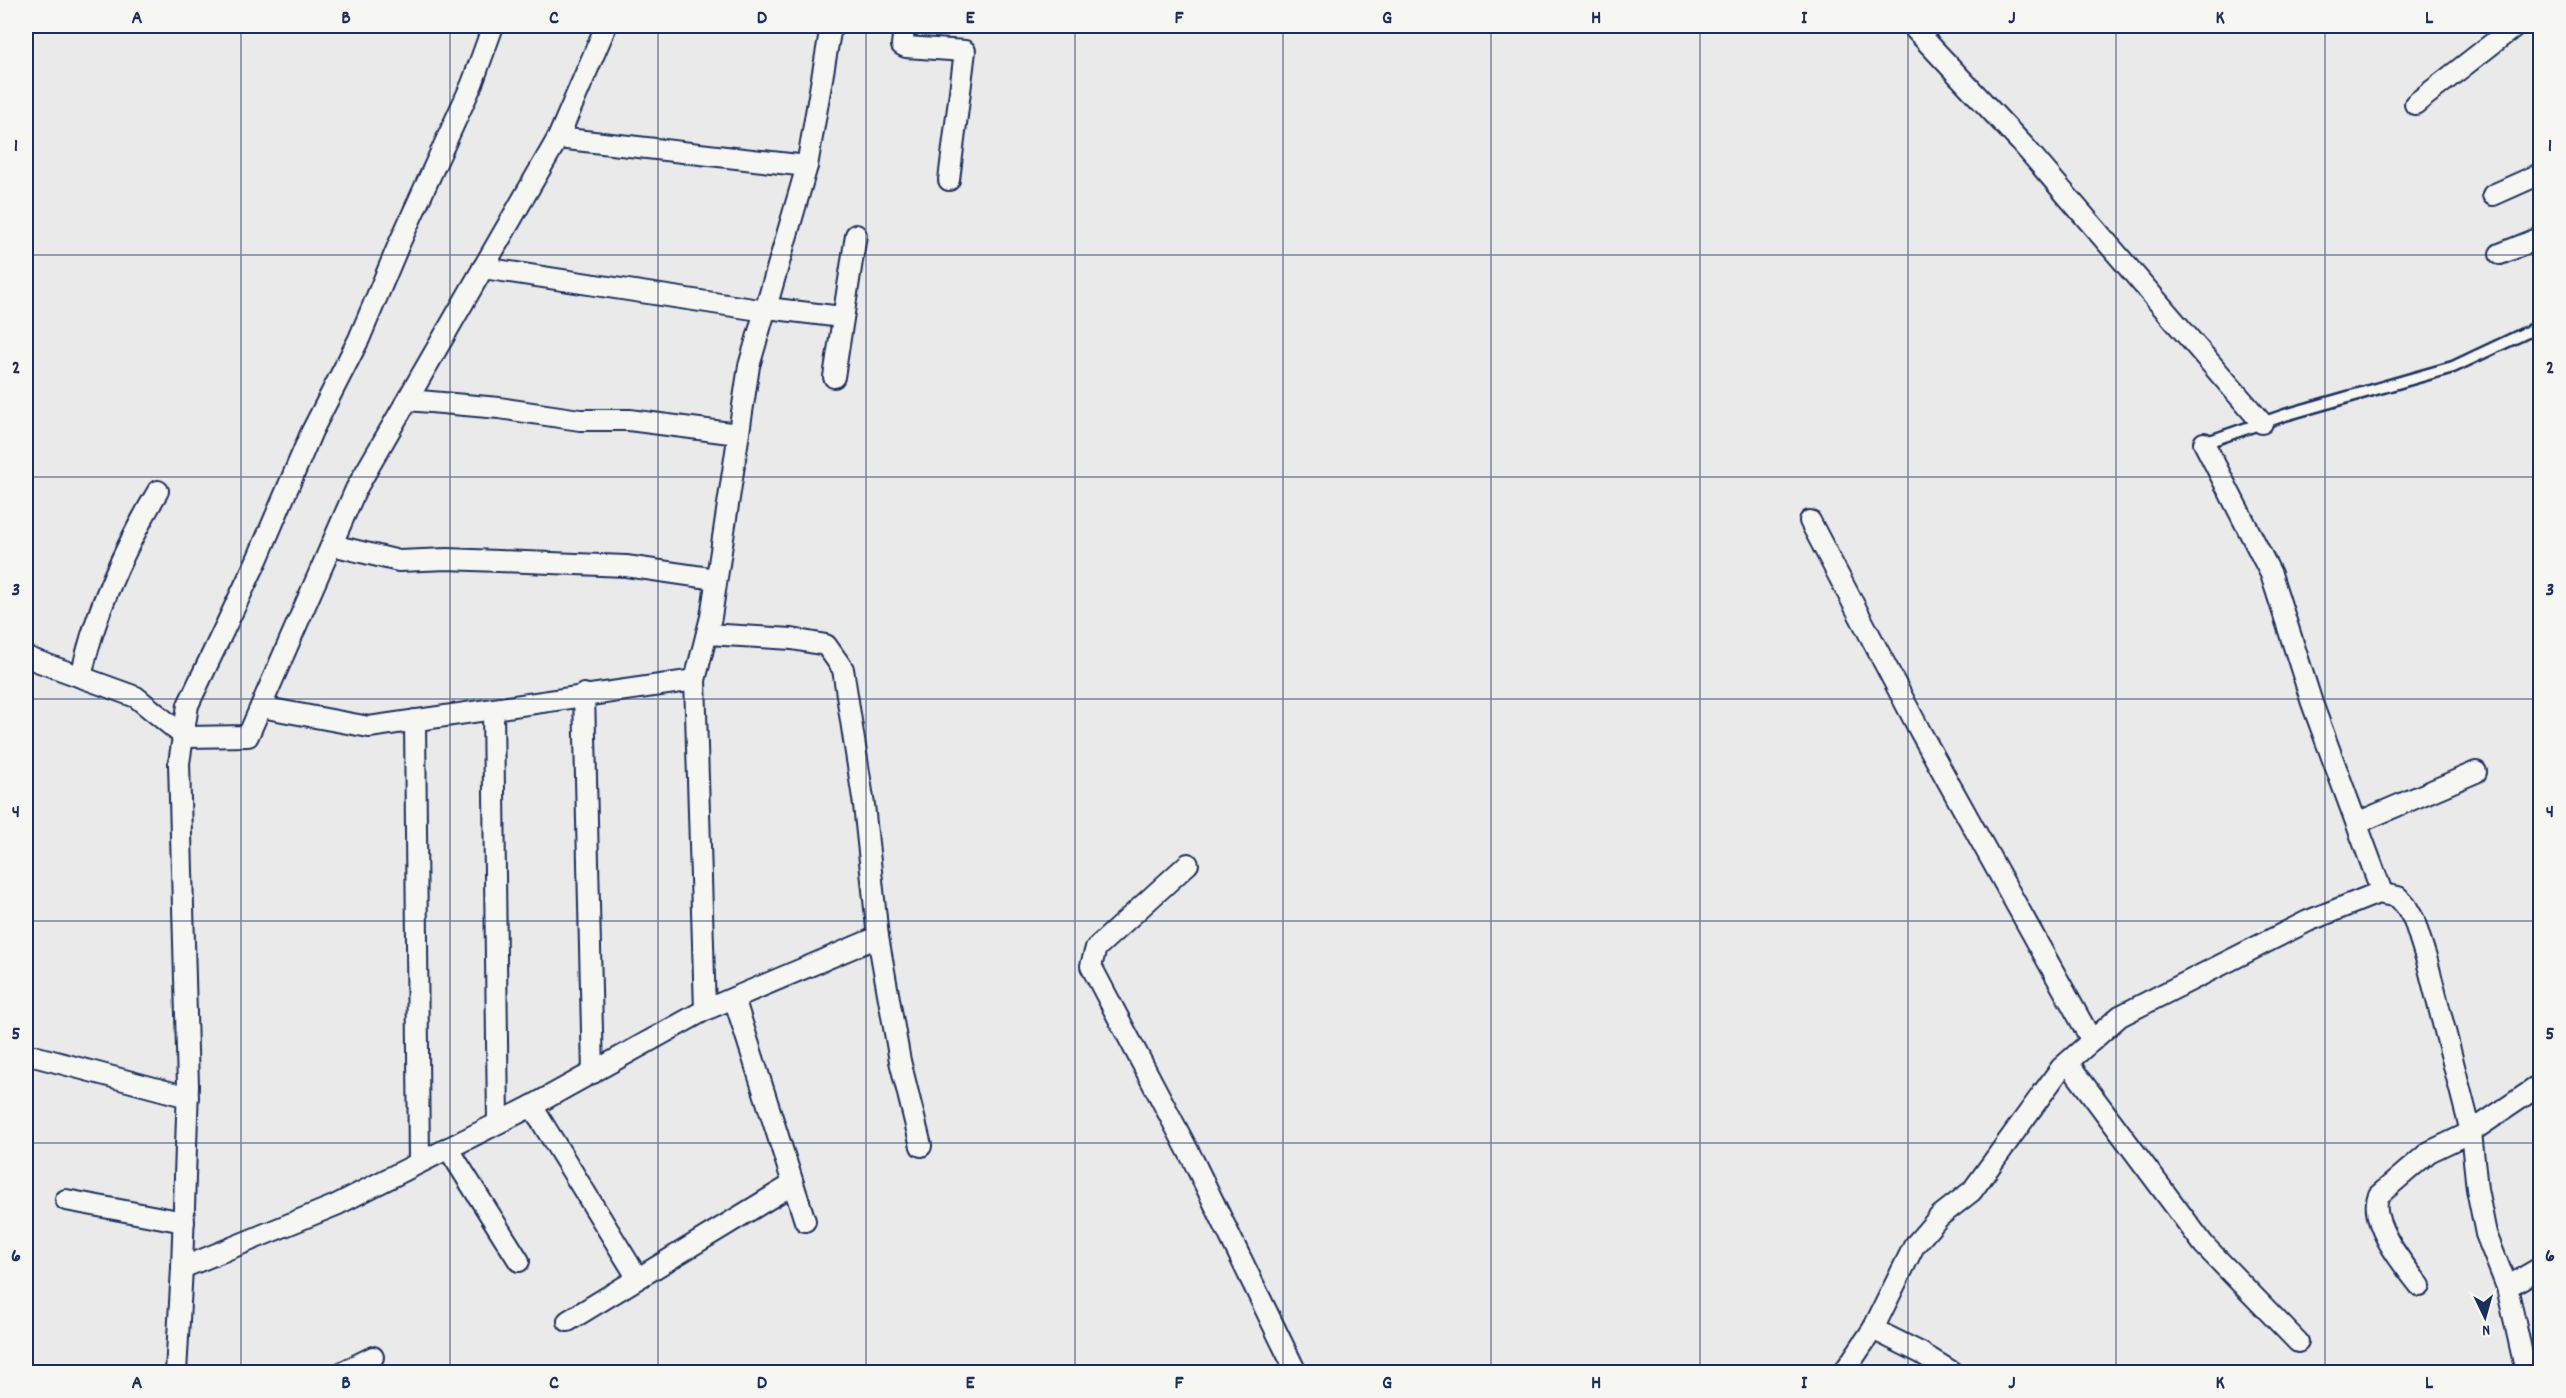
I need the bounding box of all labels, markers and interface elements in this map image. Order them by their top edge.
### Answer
text: A [132,5,143,33]
text: B [341,5,351,33]
text: C [549,5,559,33]
text: D [757,5,768,33]
text: E [965,5,975,33]
text: F [1175,5,1185,33]
text: G [1382,5,1392,33]
text: H [1591,5,1601,33]
text: I [1801,5,1808,33]
text: J [2008,5,2016,33]
text: K [2215,5,2225,33]
text: L [2425,5,2434,33]
text: 1 [14,133,18,161]
text: 1 [2548,133,2552,161]
text: 2 [12,355,20,383]
text: 2 [2546,355,2554,383]
text: 3 [12,577,20,605]
text: 3 [2546,577,2554,605]
text: 4 [12,799,20,827]
text: 4 [2546,799,2554,827]
text: 5 [11,1021,21,1049]
text: 5 [2545,1021,2555,1049]
text: 6 [11,1243,21,1271]
text: 6 [2545,1243,2555,1271]
north arrow [2455,1287,2515,1347]
text: N [2481,1318,2491,1341]
text: A [132,1370,143,1398]
text: B [341,1370,351,1398]
text: C [549,1370,559,1398]
text: D [757,1370,768,1398]
text: E [965,1370,975,1398]
text: F [1175,1370,1185,1398]
text: G [1382,1370,1392,1398]
text: H [1591,1370,1601,1398]
text: I [1801,1370,1808,1398]
text: J [2008,1370,2016,1398]
text: K [2215,1370,2225,1398]
text: L [2425,1370,2434,1398]

